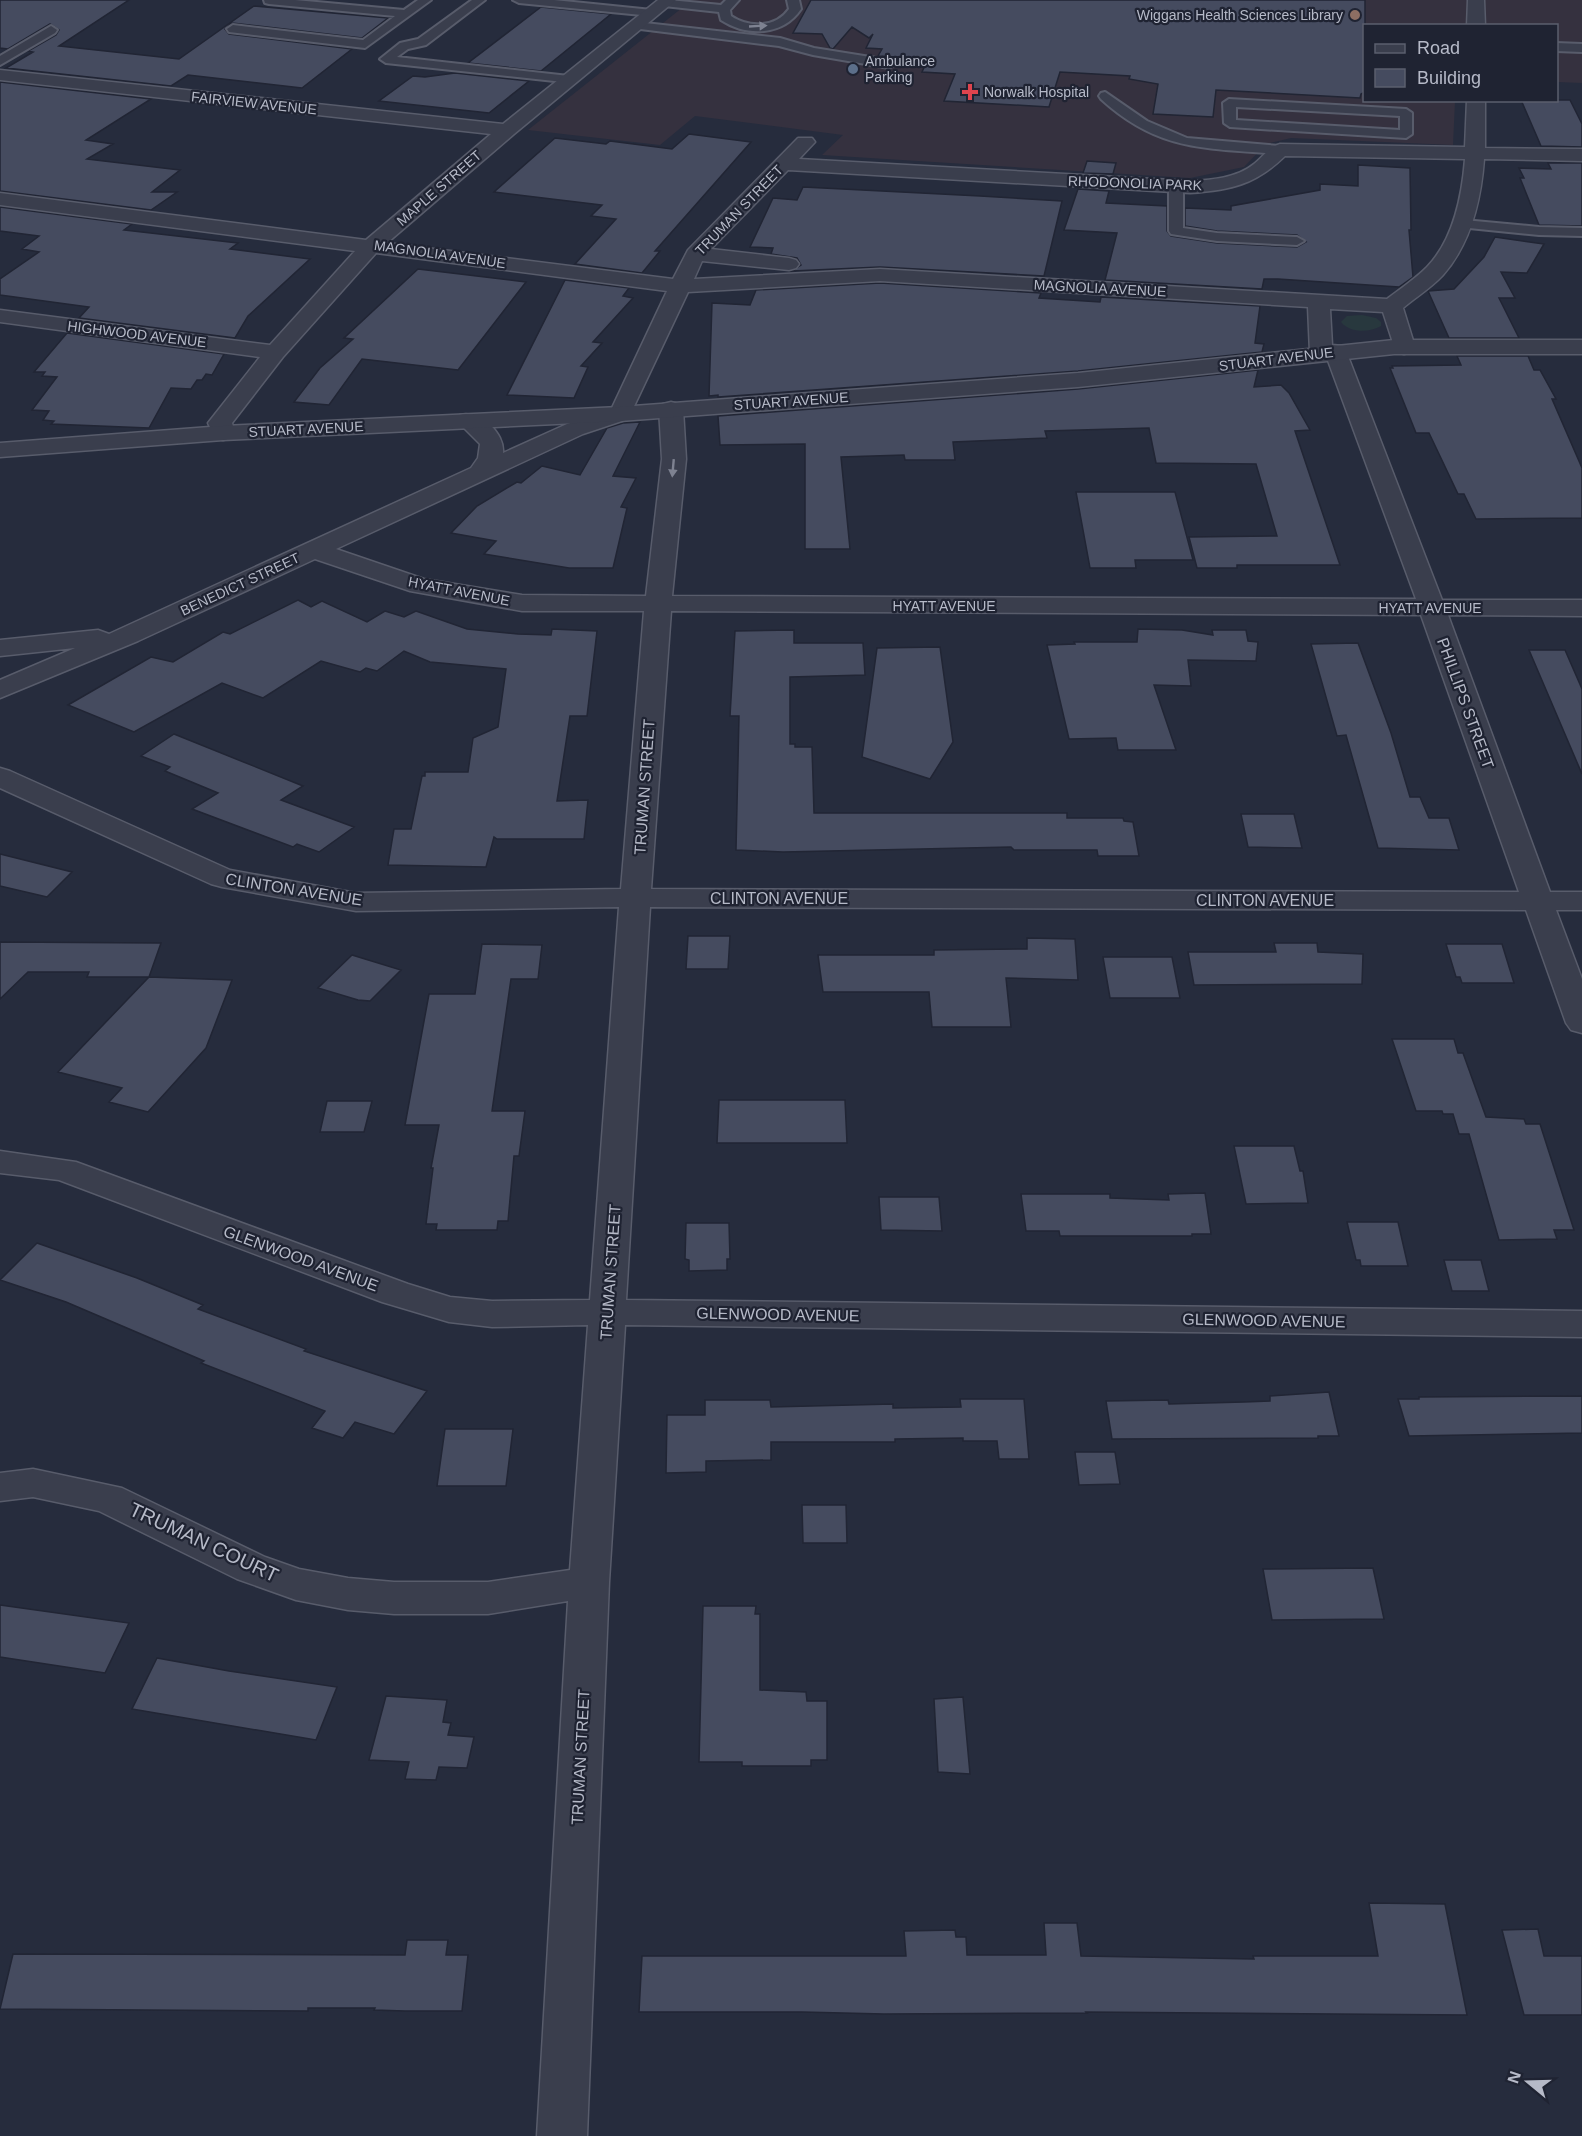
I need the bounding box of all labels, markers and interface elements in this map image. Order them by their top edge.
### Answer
place label: Wiggans Health Sciences Library [1137,7,1343,23]
marker: Wiggans Health Sciences Library [1348,8,1362,22]
one-way arrow [749,22,768,31]
legend [1363,24,1558,102]
text: Road [1417,38,1460,58]
place label: Ambulance Parking [865,53,935,85]
marker: Ambulance Parking [846,62,860,76]
text: Building [1417,68,1481,88]
marker: Norwalk Hospital [961,83,979,101]
place label: Norwalk Hospital [984,84,1089,100]
street label: FAIRVIEW AVENUE [190,88,318,118]
street label: MAPLE STREET [394,147,485,229]
street label: TRUMAN STREET [692,161,786,258]
street label: RHODONOLIA PARK [1068,173,1203,193]
street label: MAGNOLIA AVENUE [373,237,507,271]
street label: MAGNOLIA AVENUE [1033,277,1167,299]
street label: HIGHWOOD AVENUE [67,318,207,350]
street label: STUART AVENUE [1218,344,1334,374]
street label: STUART AVENUE [733,389,849,413]
street label: STUART AVENUE [248,418,364,440]
one-way arrow [668,458,678,477]
street label: BENEDICT STREET [178,549,303,619]
street label: HYATT AVENUE [407,573,511,609]
street label: HYATT AVENUE [892,598,996,614]
street label: HYATT AVENUE [1378,600,1482,616]
street label: PHILLIPS STREET [1434,636,1497,771]
street label: TRUMAN STREET [631,718,658,855]
street label: CLINTON AVENUE [224,870,363,909]
street label: CLINTON AVENUE [710,890,848,907]
street label: CLINTON AVENUE [1196,892,1334,909]
street label: TRUMAN STREET [597,1203,624,1340]
street label: GLENWOOD AVENUE [221,1223,380,1294]
street label: GLENWOOD AVENUE [696,1305,860,1324]
street label: GLENWOOD AVENUE [1182,1311,1346,1330]
street label: TRUMAN COURT [126,1498,282,1586]
street label: TRUMAN STREET [568,1688,593,1825]
north arrow [1498,2052,1558,2112]
text: N [1504,2069,1524,2086]

